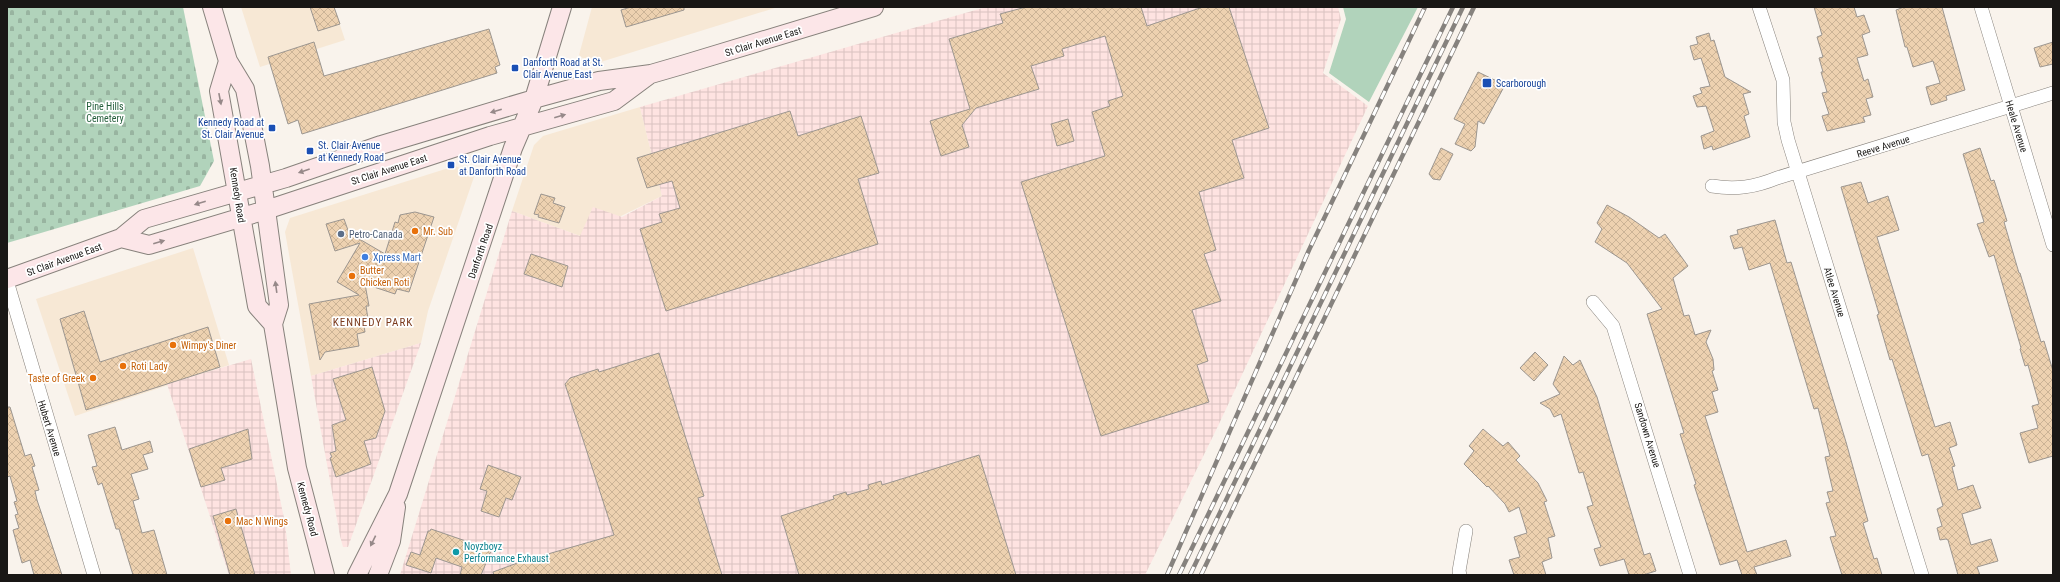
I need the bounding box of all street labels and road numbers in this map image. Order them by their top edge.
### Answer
street label: St Clair Avenue East [724,25,803,58]
street label: Heale Avenue [2003,99,2030,154]
street label: Reeve Avenue [1855,133,1911,160]
street label: St Clair Avenue East [350,152,429,187]
street label: Kennedy Road [228,167,247,224]
street label: Danforth Road [466,222,495,280]
street label: St Clair Avenue East [25,241,103,278]
street label: Atlee Avenue [1822,266,1847,319]
street label: Hubert Avenue [36,399,63,458]
street label: Sandown Avenue [1632,401,1663,469]
street label: Kennedy Road [295,481,320,538]

